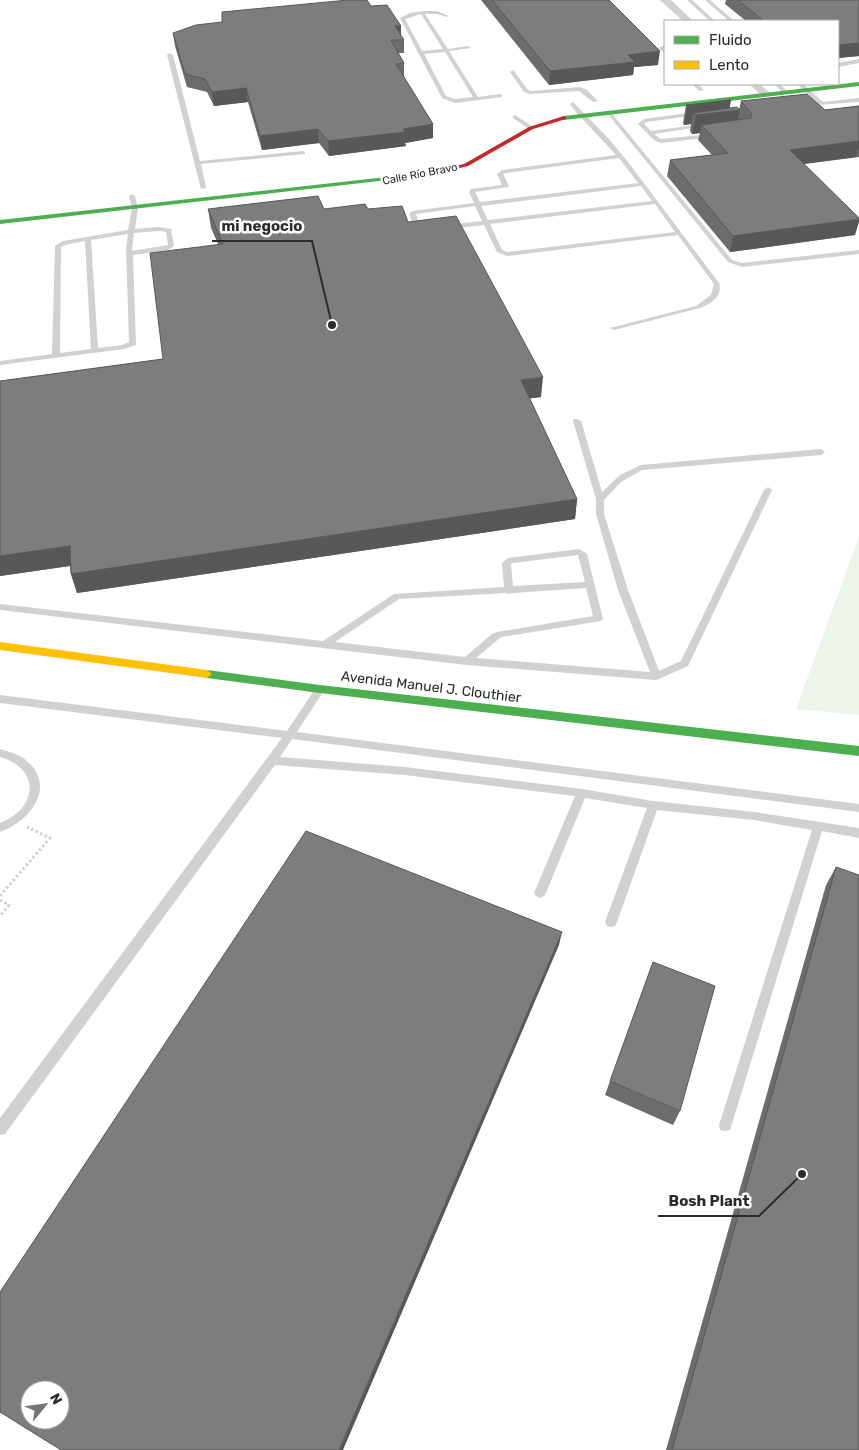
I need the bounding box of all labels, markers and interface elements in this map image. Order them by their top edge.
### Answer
legend [664,20,839,85]
text: Fluido [709,31,752,49]
text: Lento [709,56,749,74]
street label: Calle Río Bravo [381,160,459,188]
callout: mi negocio [212,211,312,241]
text: mi negocio [222,217,302,235]
street label: Avenida Manuel J. Clouthier [340,668,523,707]
callout: Bosh Plant [658,1186,759,1216]
text: Bosh Plant [669,1192,749,1210]
north arrow [20,1380,70,1430]
text: N [46,1390,66,1407]

